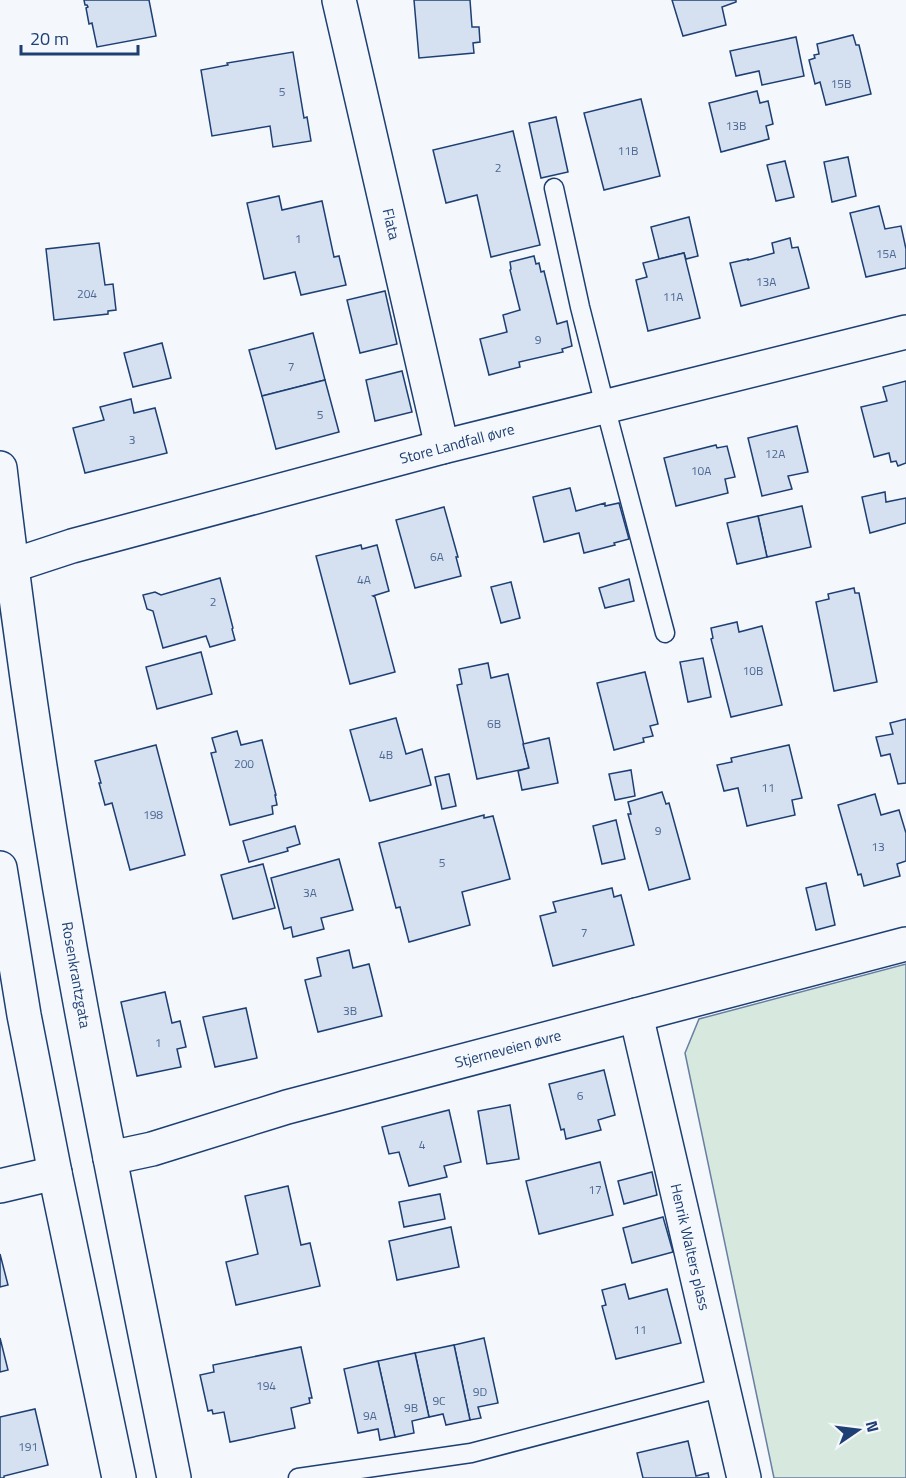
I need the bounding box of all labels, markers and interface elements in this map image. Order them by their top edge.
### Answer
scale bar [21,18,138,56]
text: 20 m [30,25,69,52]
house number: 15B [831,74,851,93]
house number: 5 [279,82,286,101]
house number: 13B [726,116,746,135]
house number: 11B [618,141,638,160]
house number: 2 [495,158,501,177]
street label: Flata [377,206,406,242]
house number: 1 [295,229,301,248]
house number: 15A [876,244,896,263]
house number: 13A [756,272,776,291]
house number: 204 [77,284,97,303]
house number: 11A [663,287,683,306]
house number: 9 [535,330,542,349]
house number: 7 [288,357,294,376]
house number: 5 [317,405,324,424]
street label: Store Landfall øvre [397,417,517,470]
house number: 3 [129,430,135,449]
house number: 12A [765,444,785,463]
house number: 10A [691,461,711,480]
house number: 6A [430,547,444,566]
house number: 4A [357,570,371,589]
house number: 2 [210,592,216,611]
house number: 10B [743,661,763,680]
house number: 6B [487,714,501,733]
house number: 4B [379,745,393,764]
house number: 200 [234,754,254,773]
house number: 11 [761,778,775,797]
house number: 198 [143,805,163,824]
house number: 9 [655,821,662,840]
house number: 13 [871,837,885,856]
house number: 5 [439,853,446,872]
house number: 3A [303,883,317,902]
street label: Rosenkrantzgata [56,920,97,1030]
house number: 7 [581,923,587,942]
house number: 3B [343,1001,357,1020]
street label: Stjerneveien øvre [452,1023,564,1074]
house number: 1 [155,1033,161,1052]
house number: 6 [577,1086,584,1105]
house number: 4 [419,1135,426,1154]
house number: 17 [588,1180,602,1199]
street label: Henrik Walters plass [665,1181,716,1313]
house number: 11 [633,1320,647,1339]
house number: 194 [256,1376,276,1395]
house number: 9D [473,1382,487,1401]
house number: 9C [432,1391,446,1410]
house number: 9B [404,1398,418,1417]
north arrow [828,1400,888,1460]
house number: 9A [363,1406,377,1425]
text: N [860,1418,886,1435]
house number: 191 [18,1437,38,1456]

